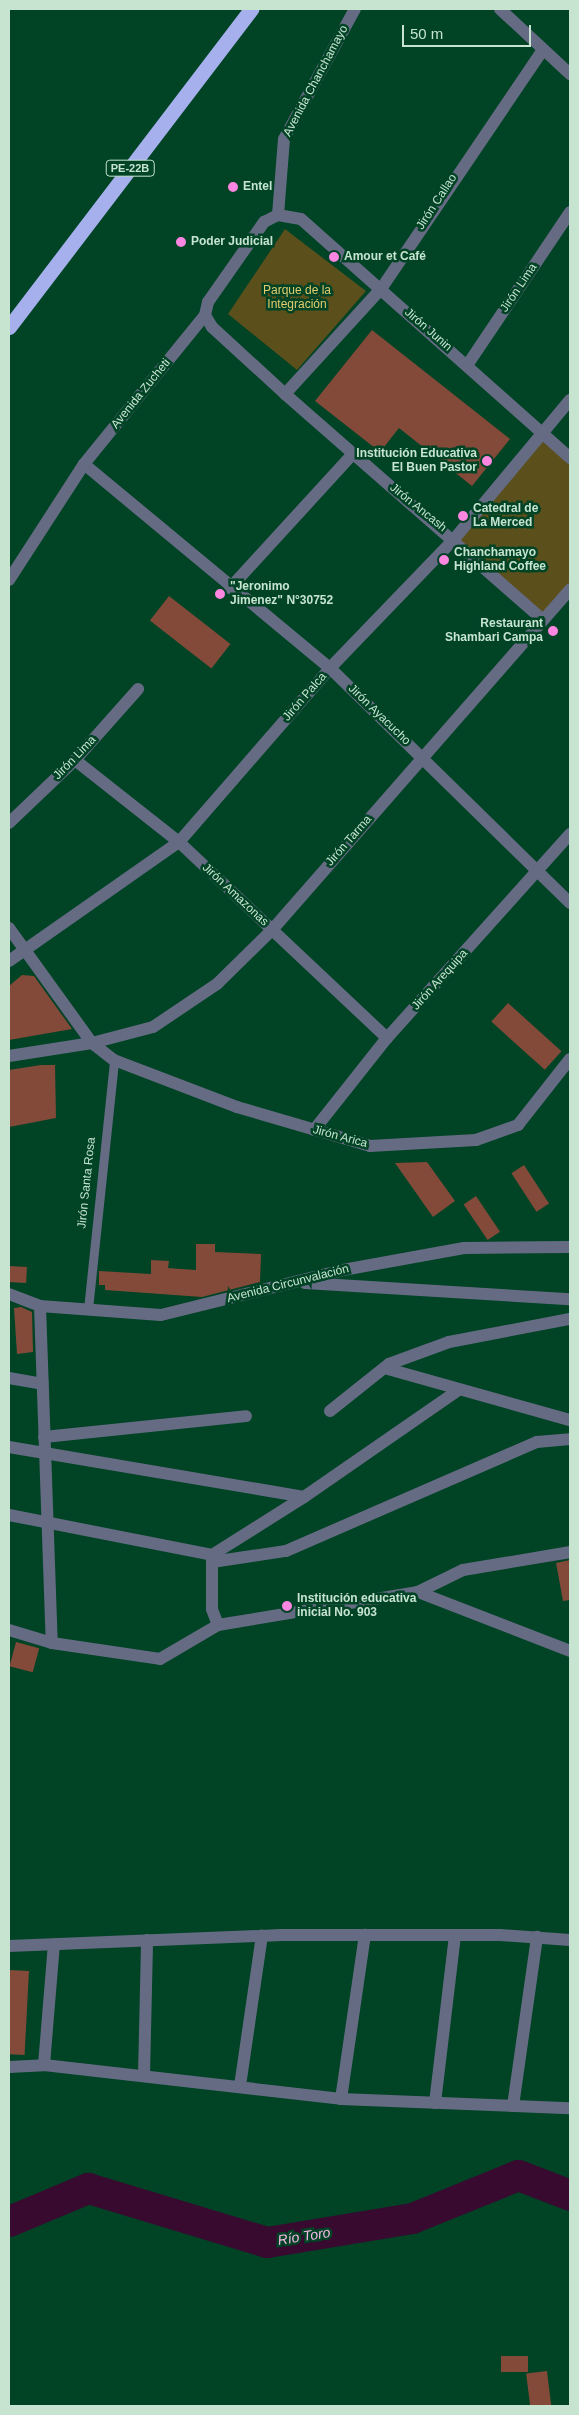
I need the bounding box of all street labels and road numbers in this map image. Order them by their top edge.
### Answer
street label: Avenida Chanchamayo [281,23,351,139]
road number: PE-22B [105,160,155,177]
street label: Jirón Callao [414,172,460,232]
street label: Jirón Lima [498,261,540,315]
street label: Jirón Junin [401,306,455,354]
street label: Avenida Zucheti [108,356,174,432]
street label: Jirón Ancash [387,481,449,535]
street label: Jirón Palca [280,670,330,724]
street label: Jirón Ayacucho [345,681,413,749]
street label: Jirón Lima [51,733,99,783]
street label: Jirón Tarma [323,813,375,869]
street label: Jirón Amazonas [199,860,271,930]
street label: Jirón Arequipa [409,946,471,1014]
street label: Jirón Arica [311,1123,369,1151]
street label: Jirón Santa Rosa [75,1136,99,1230]
street label: Avenida Circunvalación [226,1262,350,1306]

